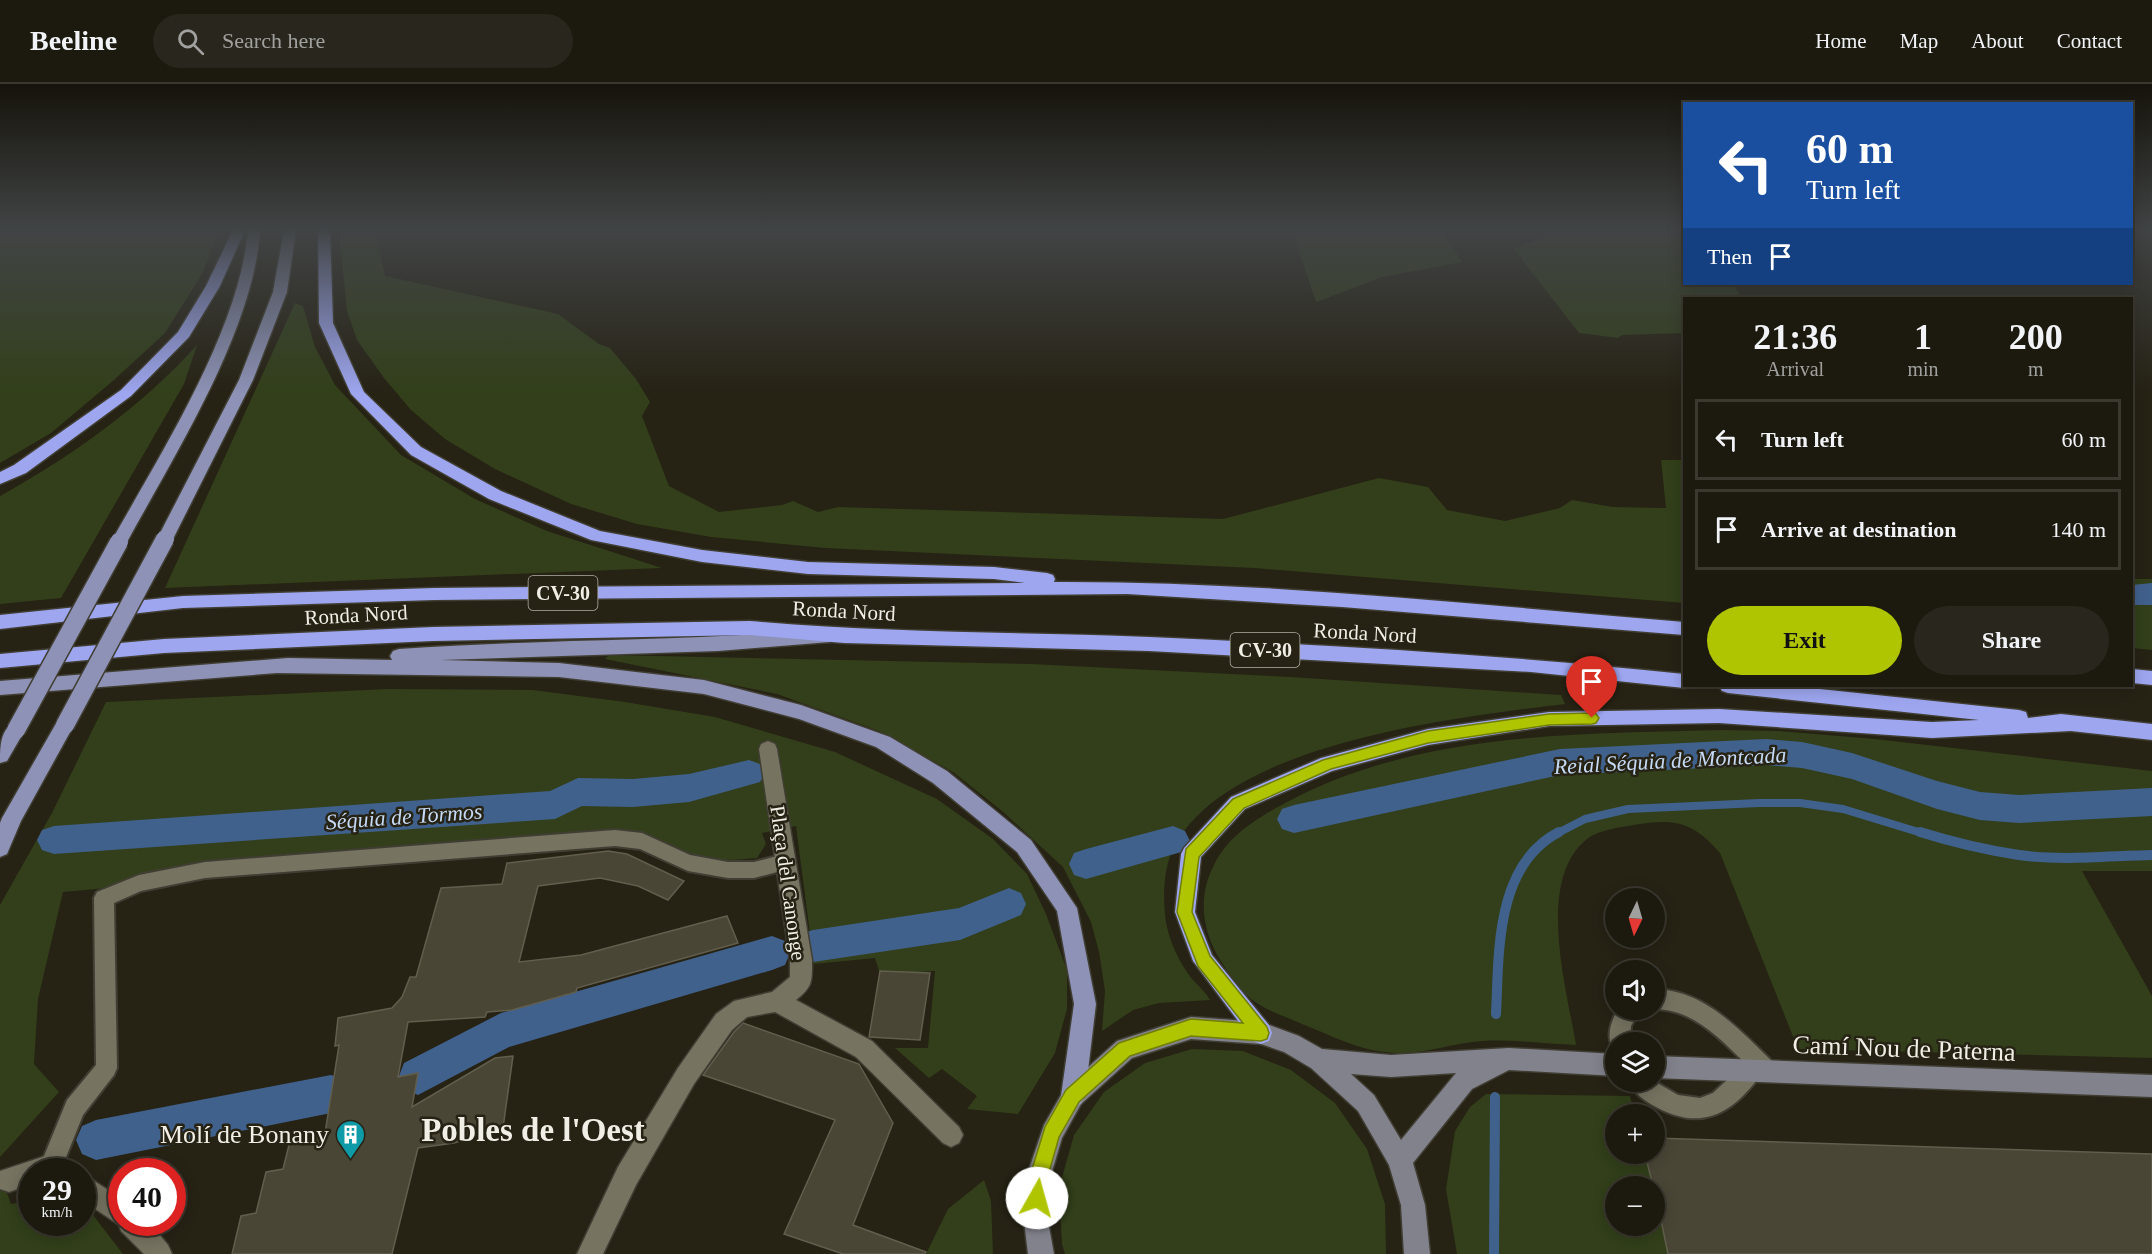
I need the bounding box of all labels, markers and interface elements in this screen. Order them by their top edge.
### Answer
search box [153,14,573,68]
text: Beeline [30,25,117,56]
icon: search [174,25,207,58]
text: Search here [222,28,325,53]
text: Home [1815,29,1867,53]
text: Map [1900,29,1938,53]
text: About [1971,29,2024,53]
text: Contact [2057,29,2122,53]
icon: left [1707,126,1785,204]
text: 60 m [1806,126,1894,172]
text: Turn left [1806,175,1900,205]
icon: arrive [1764,240,1797,273]
text: Then [1707,244,1752,269]
text: 21:36 [1753,317,1837,357]
text: 1 [1914,317,1932,357]
text: 200 [2009,317,2063,357]
text: Arrival [1766,358,1824,380]
text: min [1907,358,1939,380]
text: m [2028,358,2044,380]
icon: left [1710,423,1743,456]
text: Turn left [1761,427,1844,452]
text: 60 m [2061,427,2106,452]
icon: arrive [1710,513,1743,546]
text: Arrive at destination [1761,517,1957,542]
text: 140 m [2050,517,2106,542]
road number: CV-30 [528,576,598,610]
street label: Ronda Nord [792,596,897,626]
street label: Ronda Nord [304,600,409,630]
button: Exit [1707,606,1902,675]
button: Share [1914,606,2109,675]
street label: Ronda Nord [1313,618,1418,648]
road number: CV-30 [1230,633,1300,667]
pin [1566,656,1617,718]
icon: arrive [1575,665,1608,698]
water label: Reial Séquia de Montcada [1552,742,1787,779]
water label: Séquia de Tormos [325,799,483,834]
street label: Plaça del Canonge [765,804,811,962]
north arrow [1605,888,1665,948]
map controls [1605,888,1665,1236]
button: sound [1605,960,1665,1020]
street label: Camí Nou de Paterna [1792,1030,2016,1067]
button: layers [1605,1032,1665,1092]
button: + [1605,1104,1665,1164]
district label: Pobles de l'Oest [421,1112,645,1148]
building icon: Molí de Bonany [334,1118,366,1160]
place label: Molí de Bonany [160,1120,329,1149]
speed limit sign: 40 [108,1158,186,1236]
position arrow [1005,1166,1069,1230]
text: 29 [42,1173,72,1206]
button: − [1605,1176,1665,1236]
text: km/h [42,1204,72,1220]

